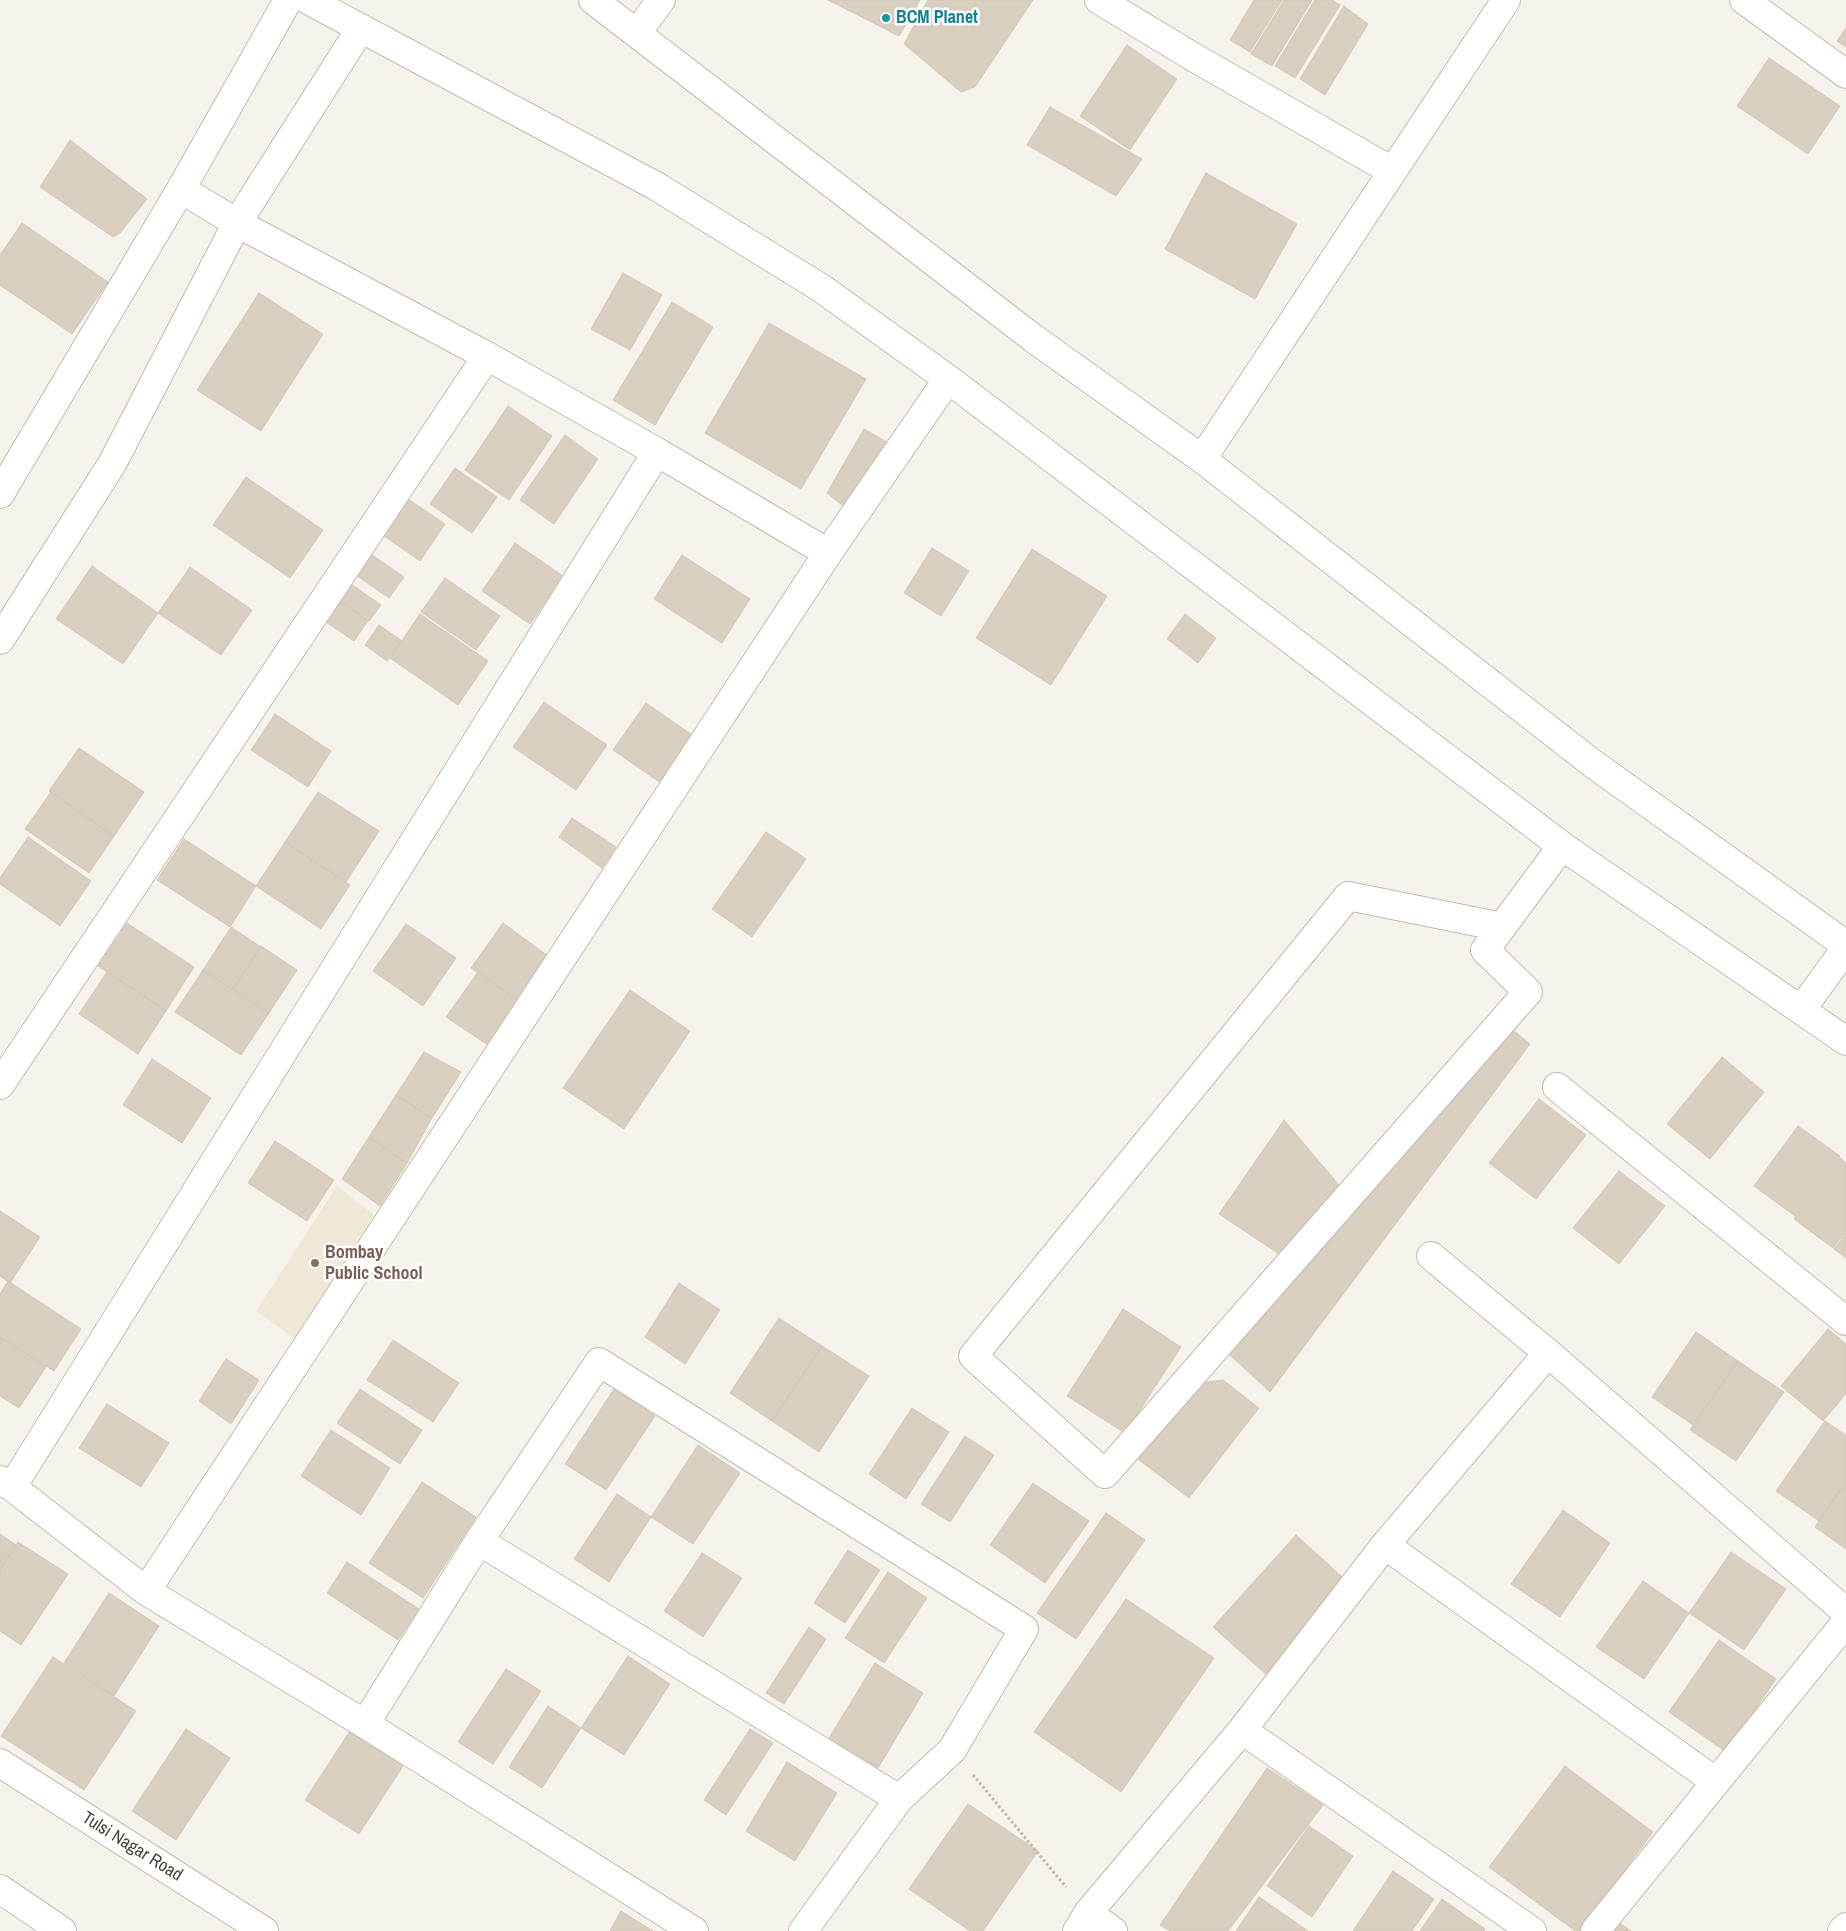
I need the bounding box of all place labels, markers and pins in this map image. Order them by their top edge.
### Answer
place label: BCM Planet [896,7,978,29]
marker: BCM Planet [880,12,892,24]
place label: Bombay Public School [325,1242,423,1284]
marker: Bombay Public School [309,1257,321,1269]

